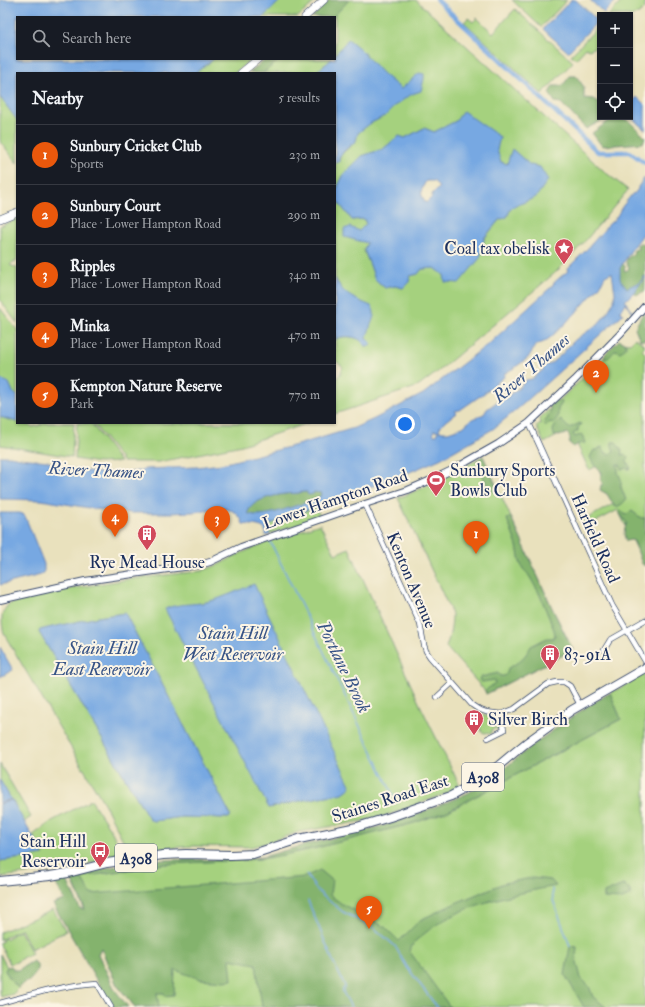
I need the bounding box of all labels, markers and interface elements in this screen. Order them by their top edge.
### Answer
map controls [597,12,633,120]
button: + [597,12,633,48]
search box [16,16,336,60]
icon: search [30,27,52,49]
text: Search here [62,29,131,48]
button: − [597,48,633,84]
button: locate [597,84,633,120]
text: Nearby [32,88,83,109]
text: 5 results [278,90,320,106]
text: Sunbury Cricket Club [70,137,202,156]
text: 1 [43,147,47,163]
text: 230 m [289,147,320,163]
text: Sports [70,156,104,172]
text: Sunbury Court [70,197,161,216]
text: 2 [42,207,48,223]
text: 290 m [287,207,320,223]
text: Place · Lower Hampton Road [70,216,221,232]
place icon: Coal tax obelisk [553,237,575,265]
place label: Coal tax obelisk [444,238,550,259]
text: Ripples [70,257,115,276]
text: 3 [43,267,48,283]
text: 340 m [289,267,320,283]
text: Place · Lower Hampton Road [70,276,221,292]
text: Minka [70,317,109,336]
text: 4 [41,327,49,343]
text: 470 m [288,327,320,343]
water label: River Thames [487,328,576,409]
text: Place · Lower Hampton Road [70,336,221,352]
pin: 2 [583,360,609,393]
text: Kempton Nature Reserve [70,377,222,396]
text: 5 [42,387,48,403]
text: 770 m [289,387,320,403]
text: Park [70,396,94,412]
your location [395,414,415,434]
water label: River Thames [47,456,145,485]
place label: Sunbury Sports Bowls Club [450,460,555,501]
street label: Lower Hampton Road [260,465,411,535]
sports icon: Sunbury Sports Bowls Club [425,469,447,497]
street label: Harfield Road [567,490,625,587]
pin: 4 [102,504,128,537]
pin: 3 [204,506,230,539]
pin: 1 [463,521,489,554]
building icon: Rye Mead House [136,523,158,551]
street label: Kenton Avenue [382,529,441,632]
place label: Rye Mead House [89,552,205,574]
water label: Portlane Brook [311,617,376,717]
water label: Stain Hill West Reservoir [183,622,284,666]
water label: Stain Hill East Reservoir [51,637,153,681]
building icon: 83-91A [539,643,561,671]
place label: 83-91A [564,644,611,665]
building icon: Silver Birch [463,708,485,736]
place label: Silver Birch [488,709,568,730]
road number: A308 [462,763,504,791]
street label: Staines Road East [329,770,452,827]
place label: Stain Hill Reservoir [20,831,87,872]
bus stop icon: Stain Hill Reservoir [89,840,111,868]
road number: A308 [115,844,157,872]
pin: 5 [356,896,382,929]

